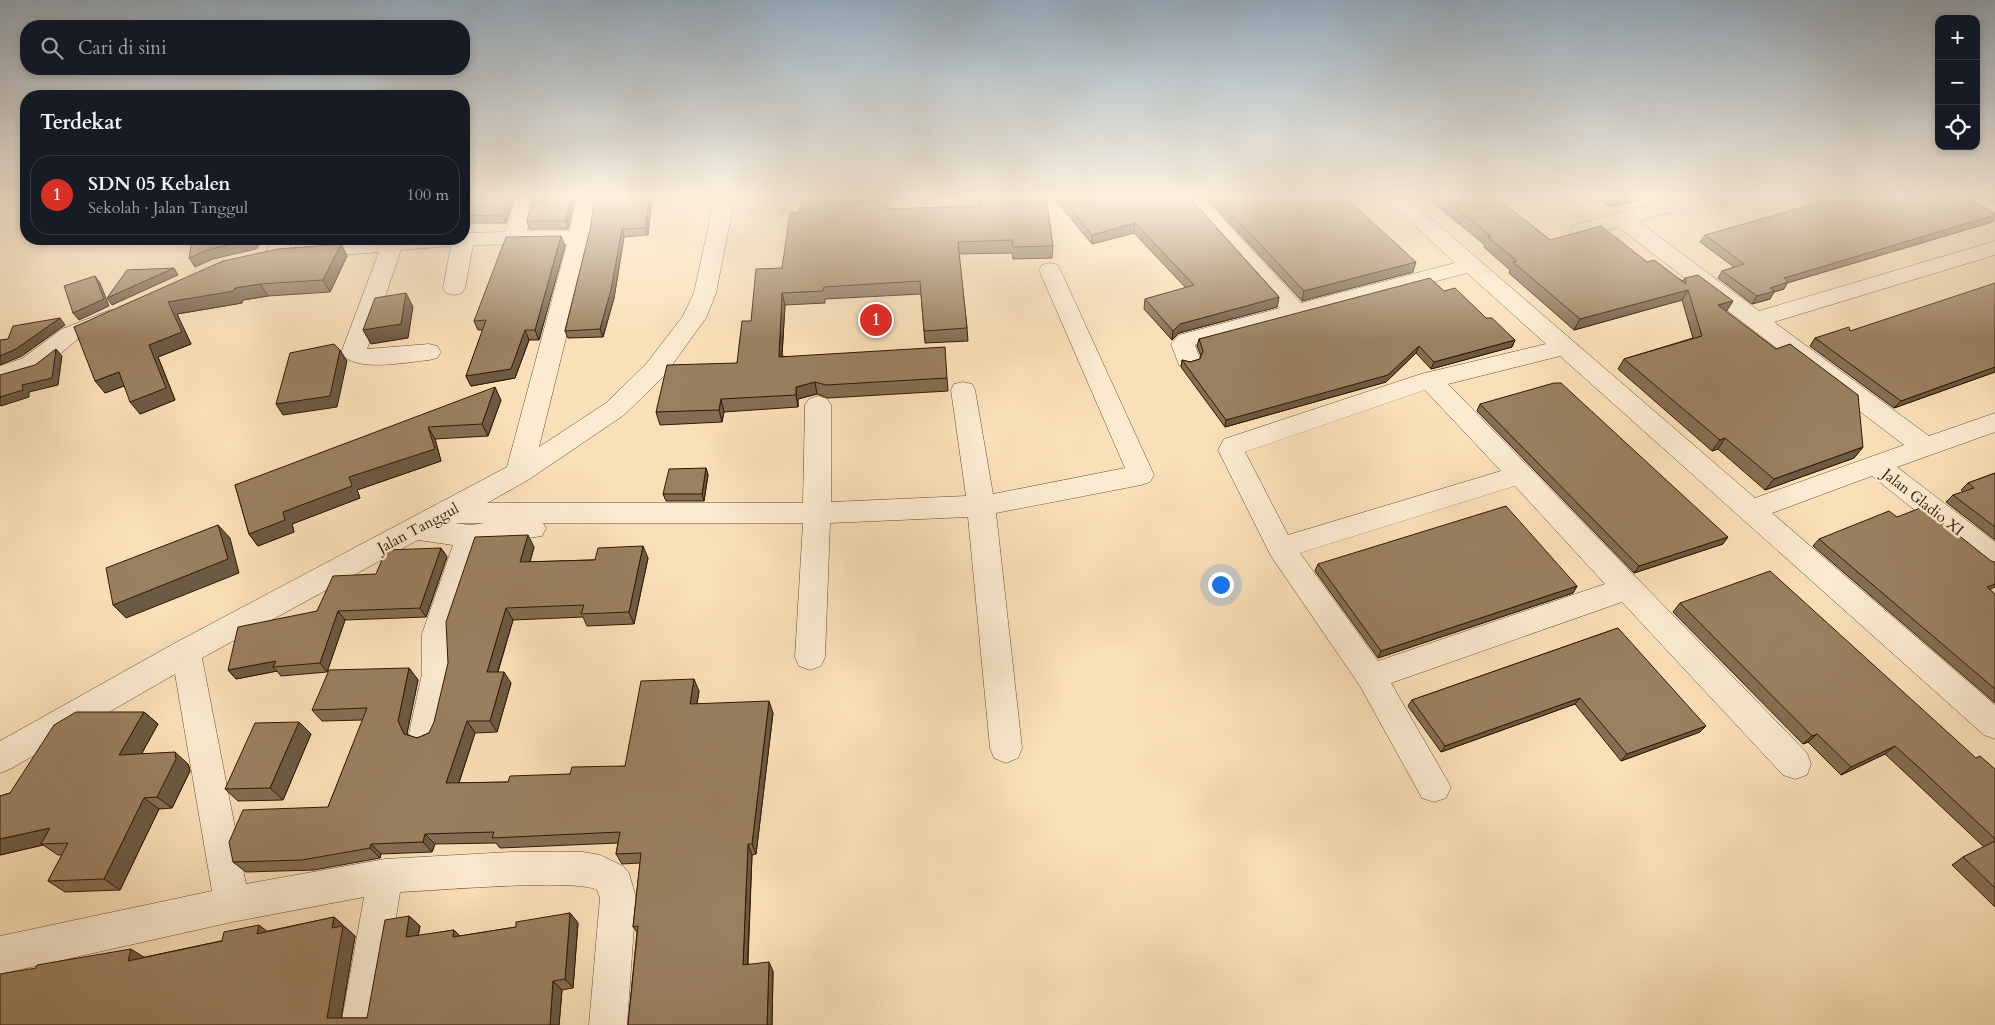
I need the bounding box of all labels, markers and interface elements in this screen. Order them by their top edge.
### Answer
map controls [1935,15,1980,150]
button: + [1935,15,1980,60]
search box [20,20,470,75]
icon: search [38,34,66,62]
text: Cari di sini [78,35,167,61]
button: − [1935,60,1980,105]
button: locate [1935,105,1980,150]
text: Terdekat [40,108,122,137]
text: SDN 05 Kebalen [88,171,230,197]
text: 1 [53,184,61,206]
text: 100 m [407,184,449,206]
text: Sekolah · Jalan Tanggul [88,197,248,219]
pin: 1 [860,301,892,339]
street label: Jalan Gladio XI [1877,463,1968,540]
street label: Jalan Tanggul [372,498,462,559]
your location [1208,572,1234,598]

